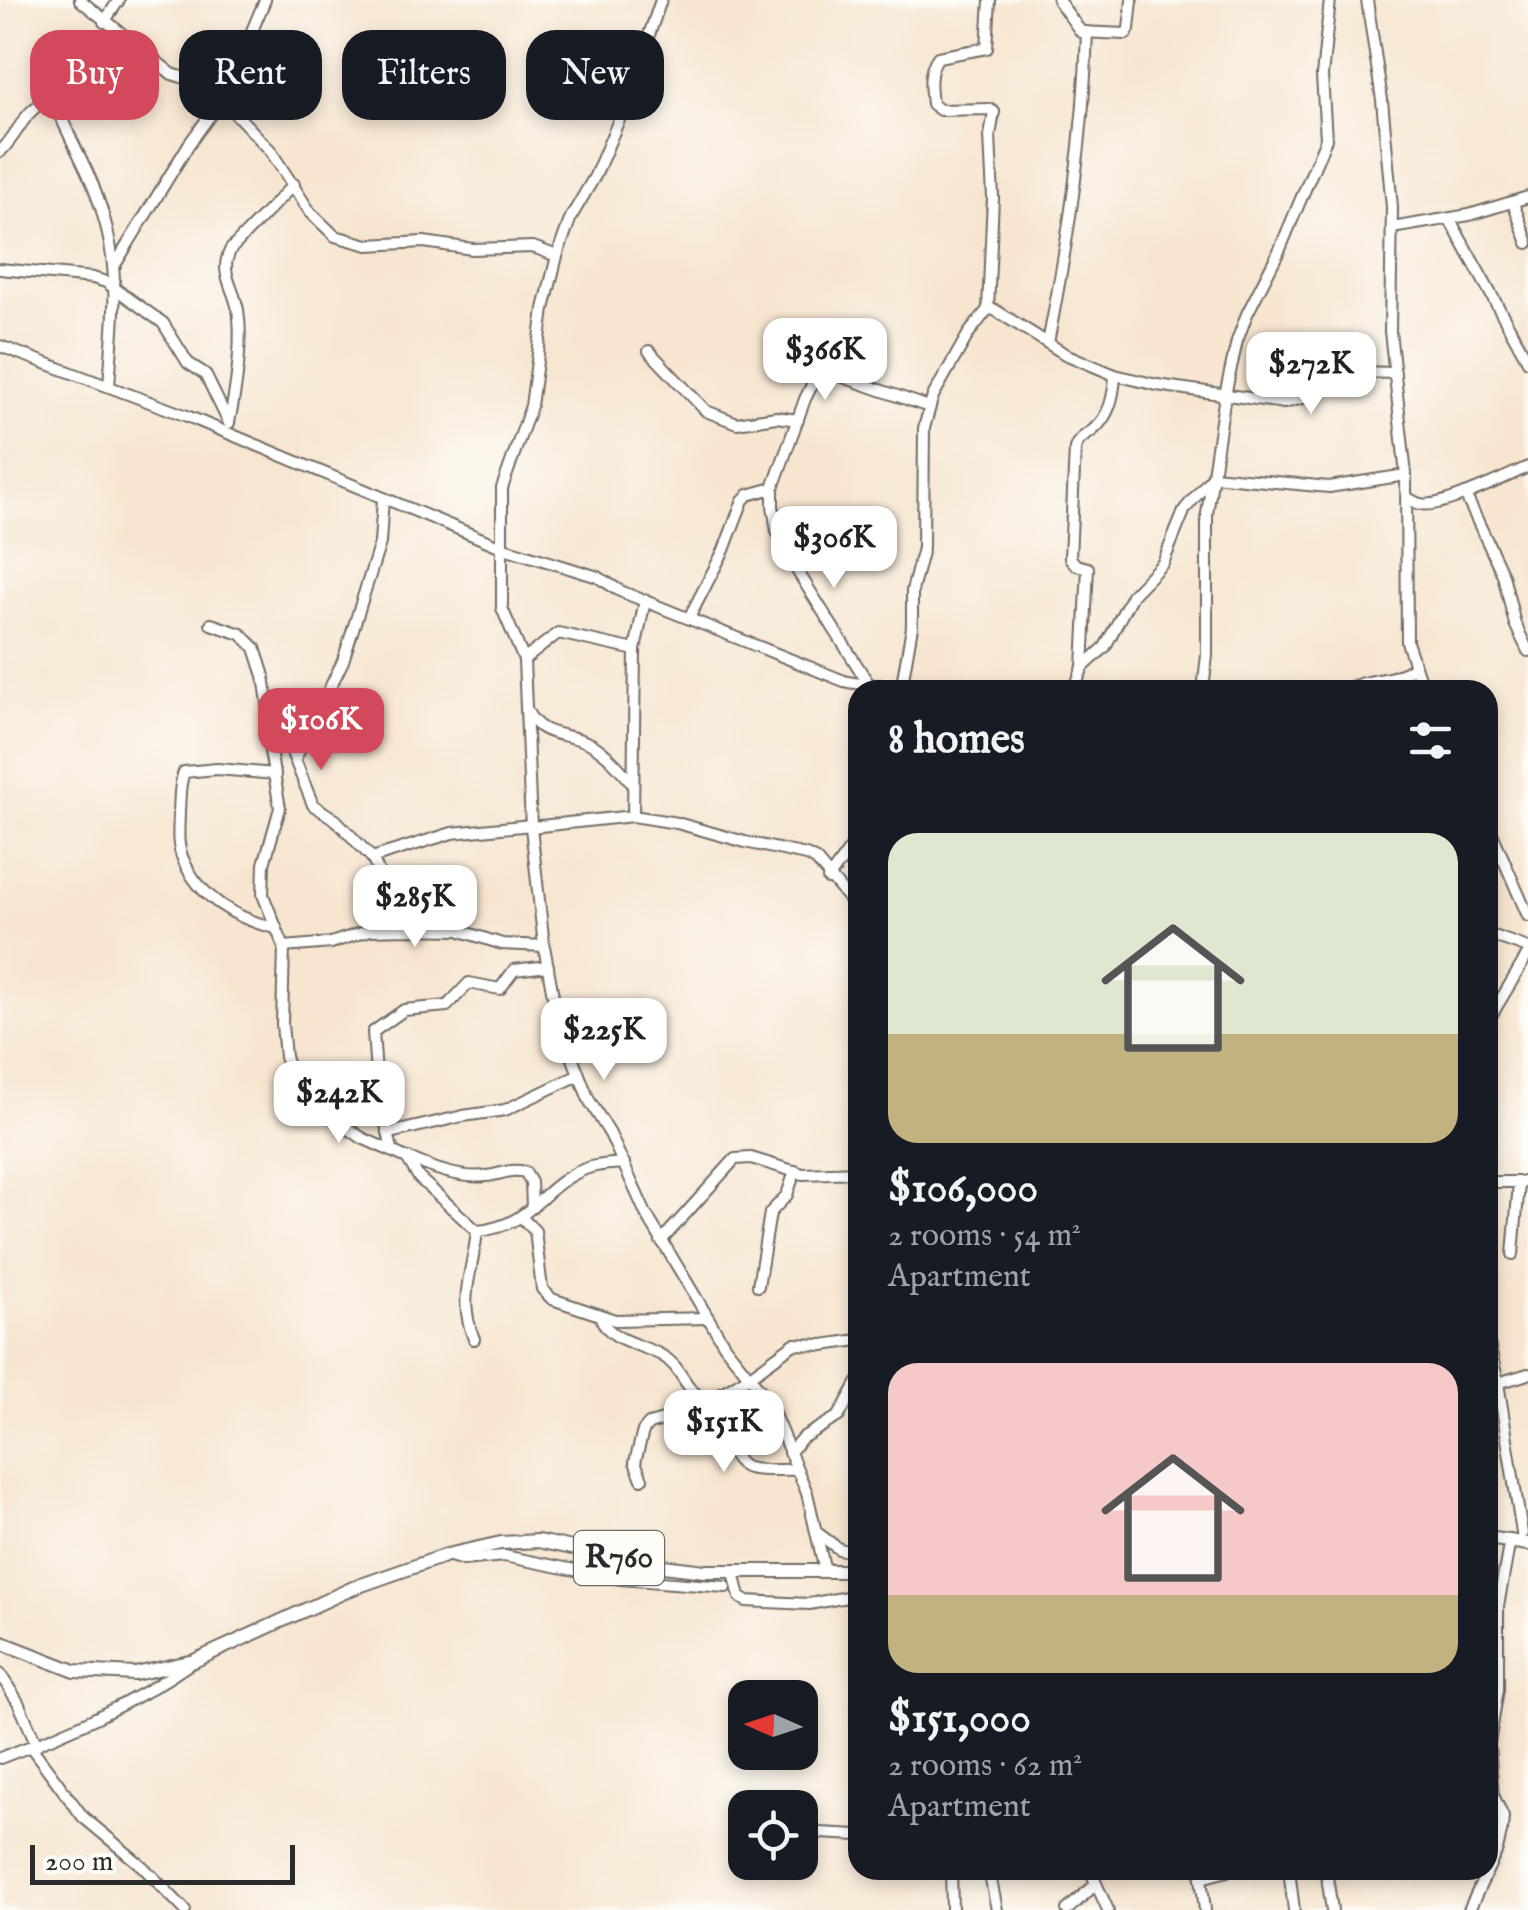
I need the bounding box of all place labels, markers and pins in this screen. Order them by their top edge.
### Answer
pin: $366K [755,318,895,403]
pin: $272K [1241,332,1381,417]
pin: $306K [764,506,904,591]
pin: $106K [251,688,391,773]
pin: $285K [345,865,485,950]
pin: $225K [534,998,674,1083]
pin: $242K [269,1061,409,1146]
pin: $151K [654,1390,794,1475]

